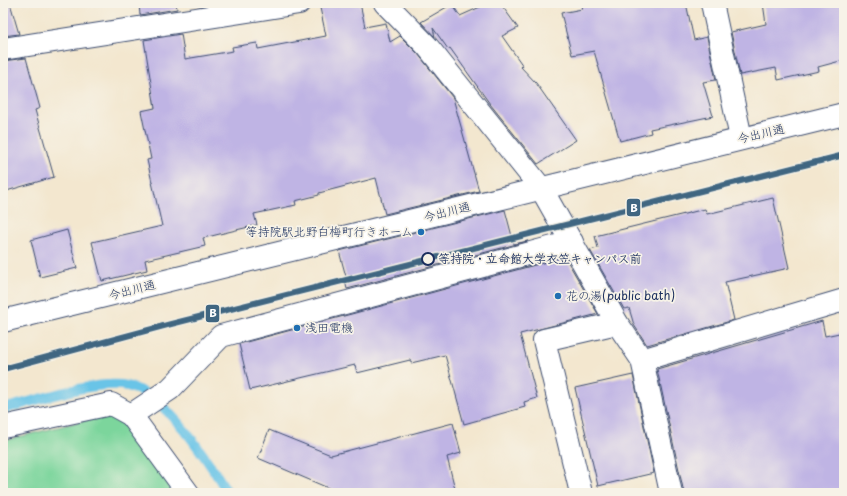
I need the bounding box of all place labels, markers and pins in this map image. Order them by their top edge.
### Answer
place label: 等持院駅北野白梅町行きホーム [245,222,413,240]
marker: 等持院駅北野白梅町行きホーム [416,227,426,237]
place label: 等持院・立命館大学衣笠キャンパス前 [438,249,642,267]
marker: 等持院・立命館大学衣笠キャンパス前 [421,252,435,266]
place label: 花の湯(public bath) [566,286,675,304]
marker: 花の湯(public bath) [553,291,563,301]
place label: 浅田電機 [305,318,353,336]
marker: 浅田電機 [292,323,302,333]

